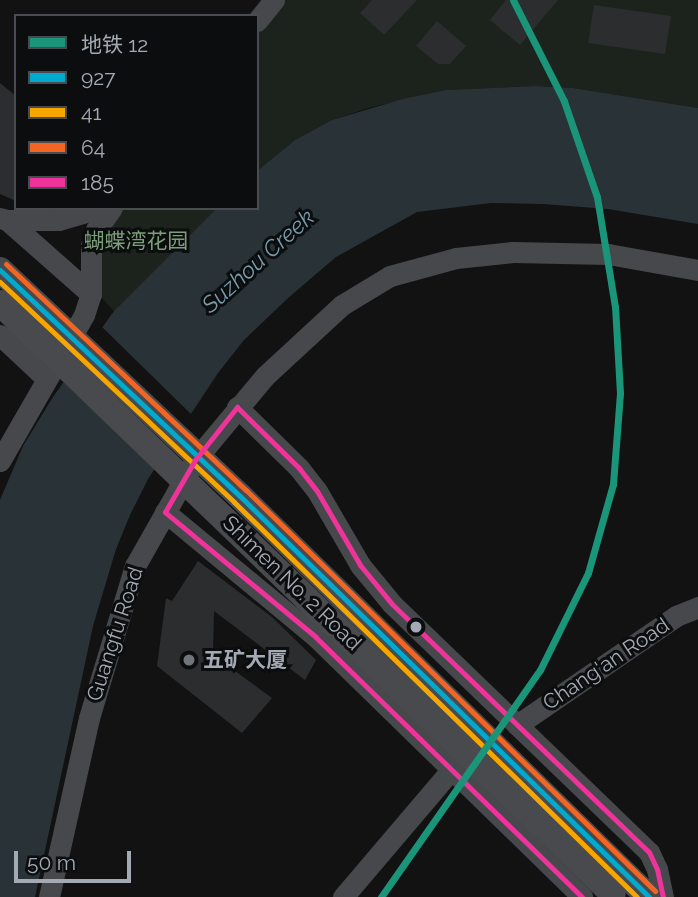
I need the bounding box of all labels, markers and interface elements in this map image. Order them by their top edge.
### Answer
legend [14,14,259,210]
text: 地铁 12 [81,32,148,57]
text: 927 [81,65,115,90]
text: 41 [81,100,101,125]
text: 64 [81,135,105,160]
text: 185 [81,170,114,195]
water label: Suzhou Creek [196,203,320,319]
park label: 蝴蝶湾花园 [84,228,188,254]
street label: Shimen No. 2 Road [217,510,367,656]
street label: Guangfu Road [81,564,149,704]
street label: Chang'an Road [538,613,674,715]
unlabelled marker [409,620,423,634]
place label: 五矿大厦 [203,647,287,673]
marker: 五矿大厦 [181,652,197,668]
scale bar [18,838,135,882]
text: 50 m [27,850,76,875]

